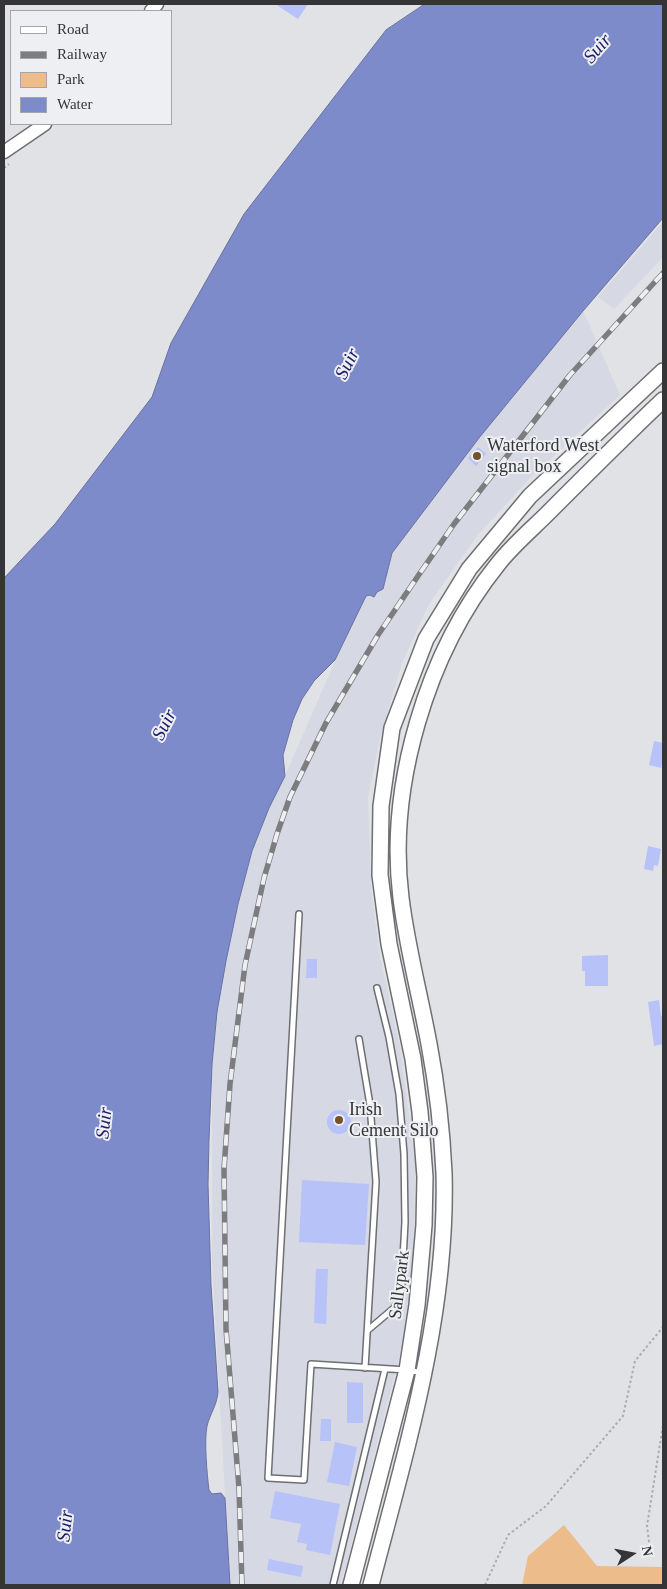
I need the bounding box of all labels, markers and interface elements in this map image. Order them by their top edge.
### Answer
legend [10,10,172,125]
text: Road [57,21,89,37]
water label: Suir [579,30,617,68]
text: Railway [57,46,107,62]
text: Park [57,71,85,87]
text: Water [57,96,92,112]
water label: Suir [331,345,365,383]
place label: Waterford West signal box [487,435,600,478]
marker: Waterford West signal box [471,450,483,462]
water label: Suir [148,706,182,744]
place label: Irish Cement Silo [349,1099,438,1142]
water label: Suir [92,1106,118,1140]
marker: Irish Cement Silo [333,1114,345,1126]
street label: Sallypark [385,1249,415,1321]
water label: Suir [53,1509,79,1543]
north arrow [607,1529,657,1579]
text: N [639,1545,656,1557]

